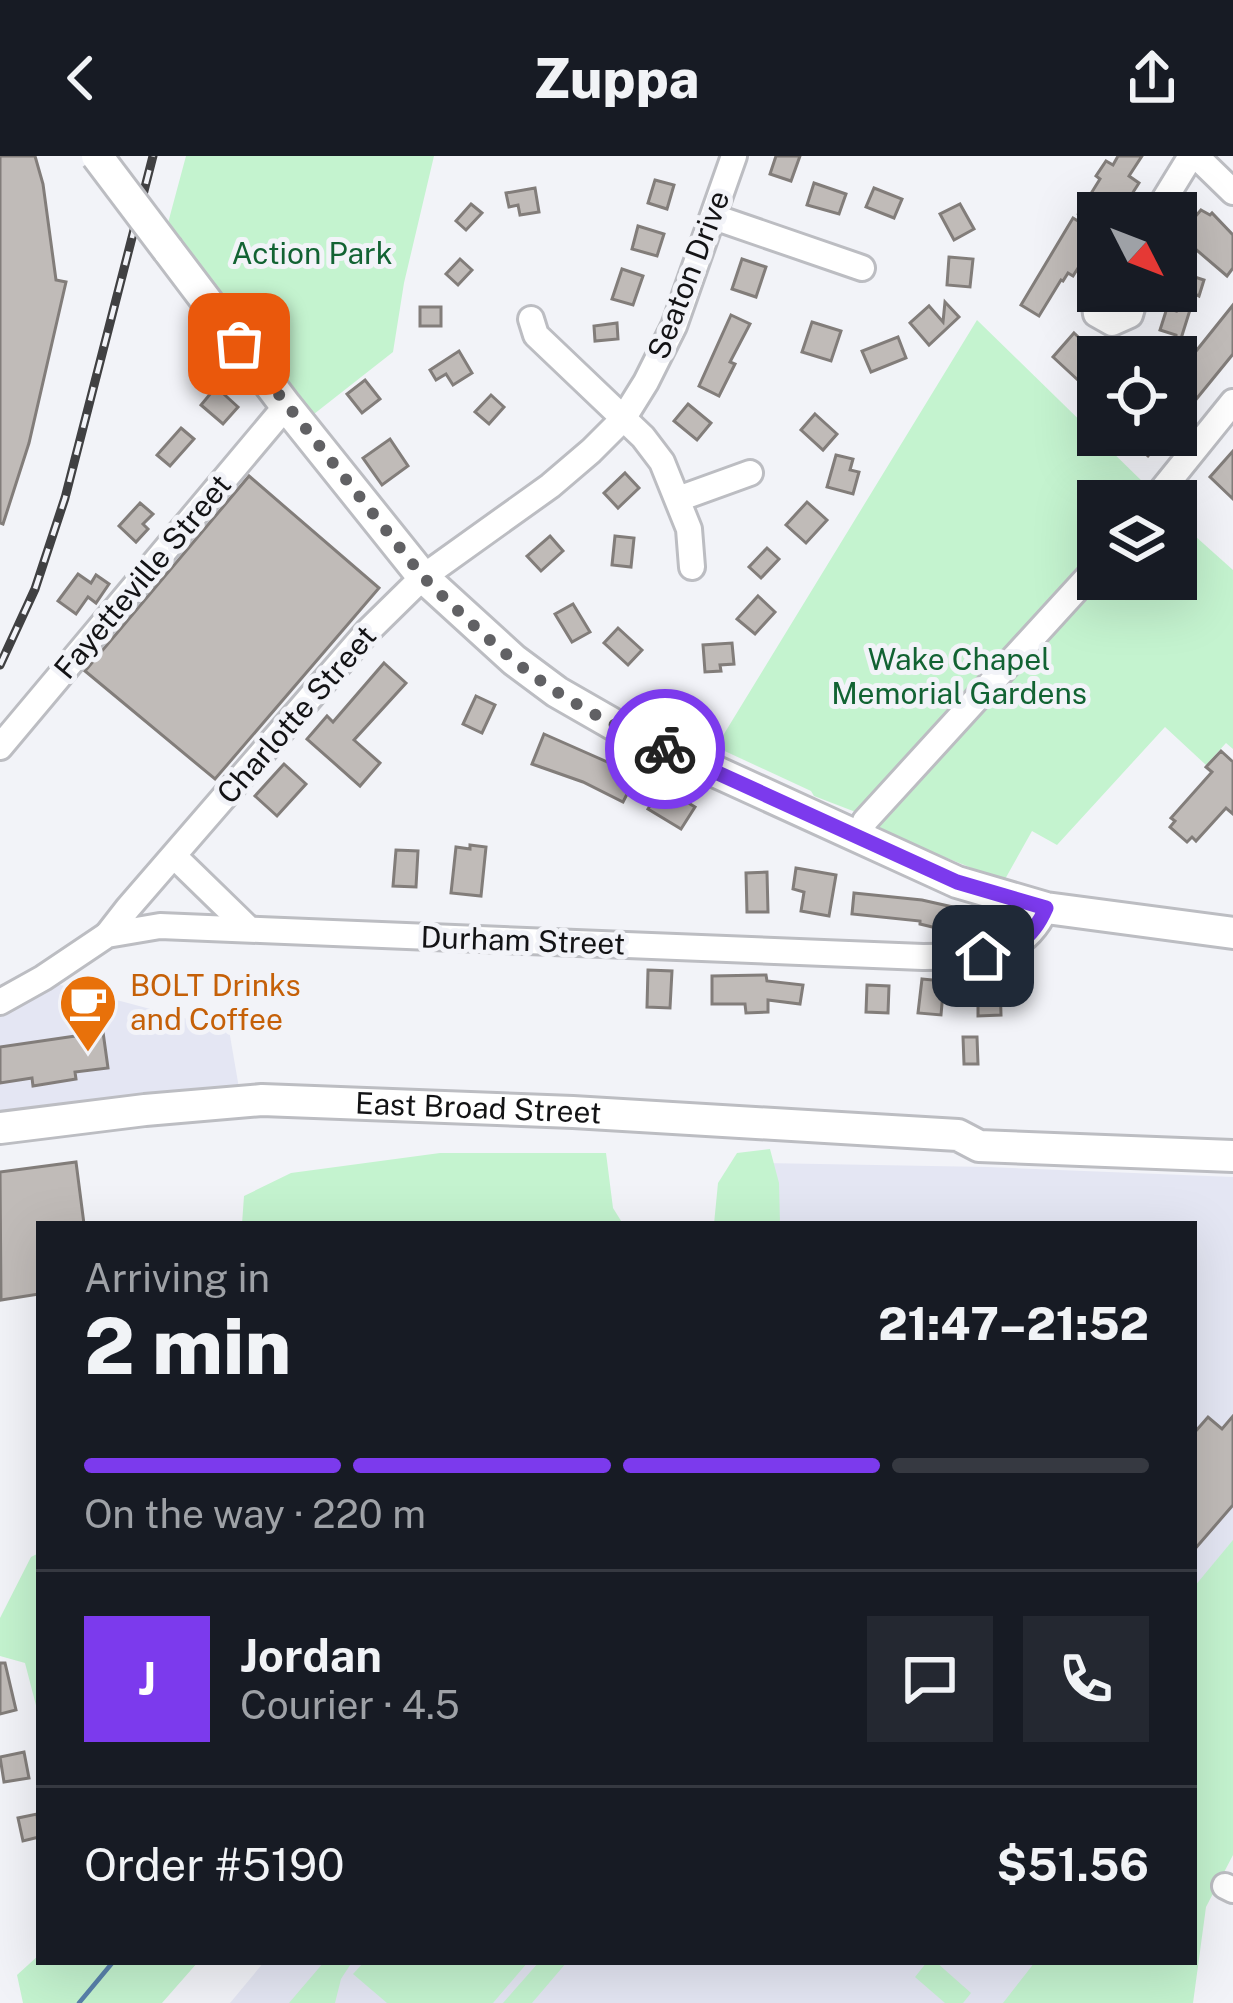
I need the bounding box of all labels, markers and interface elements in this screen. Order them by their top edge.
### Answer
icon: back [48,45,114,111]
icon: share [1119,45,1185,111]
text: Zuppa [533,47,700,110]
street label: Seaton Drive [639,185,737,364]
north arrow [1077,192,1197,312]
map controls [1077,192,1197,600]
park label: Action Park [231,235,393,271]
pin [188,293,290,395]
icon: bag [206,311,272,377]
button: locate [1077,336,1197,456]
street label: Fayetteville Street [46,467,238,686]
button: layers [1077,480,1197,600]
street label: Charlotte Street [209,618,383,811]
park label: Wake Chapel Memorial Gardens [831,641,1087,711]
courier [605,689,725,809]
icon: bike [632,716,698,782]
pin [932,905,1034,1007]
street label: Durham Street [420,918,626,962]
icon: home [950,923,1016,989]
place label: BOLT Drinks and Coffee [130,967,301,1037]
cafe icon: BOLT Drinks and Coffee [57,972,119,1054]
street label: East Broad Street [354,1085,603,1131]
text: Arriving in [84,1255,270,1301]
text: 21:47–21:52 [878,1297,1149,1350]
text: 2 min [84,1300,291,1392]
text: On the way · 220 m [84,1491,426,1537]
button: chat [867,1616,993,1742]
button: phone [1023,1616,1149,1742]
text: Jordan [240,1629,382,1682]
text: J [138,1652,156,1705]
text: Courier · 4.5 [240,1682,460,1728]
text: Order #5190 [84,1838,344,1891]
text: $51.56 [997,1838,1149,1891]

